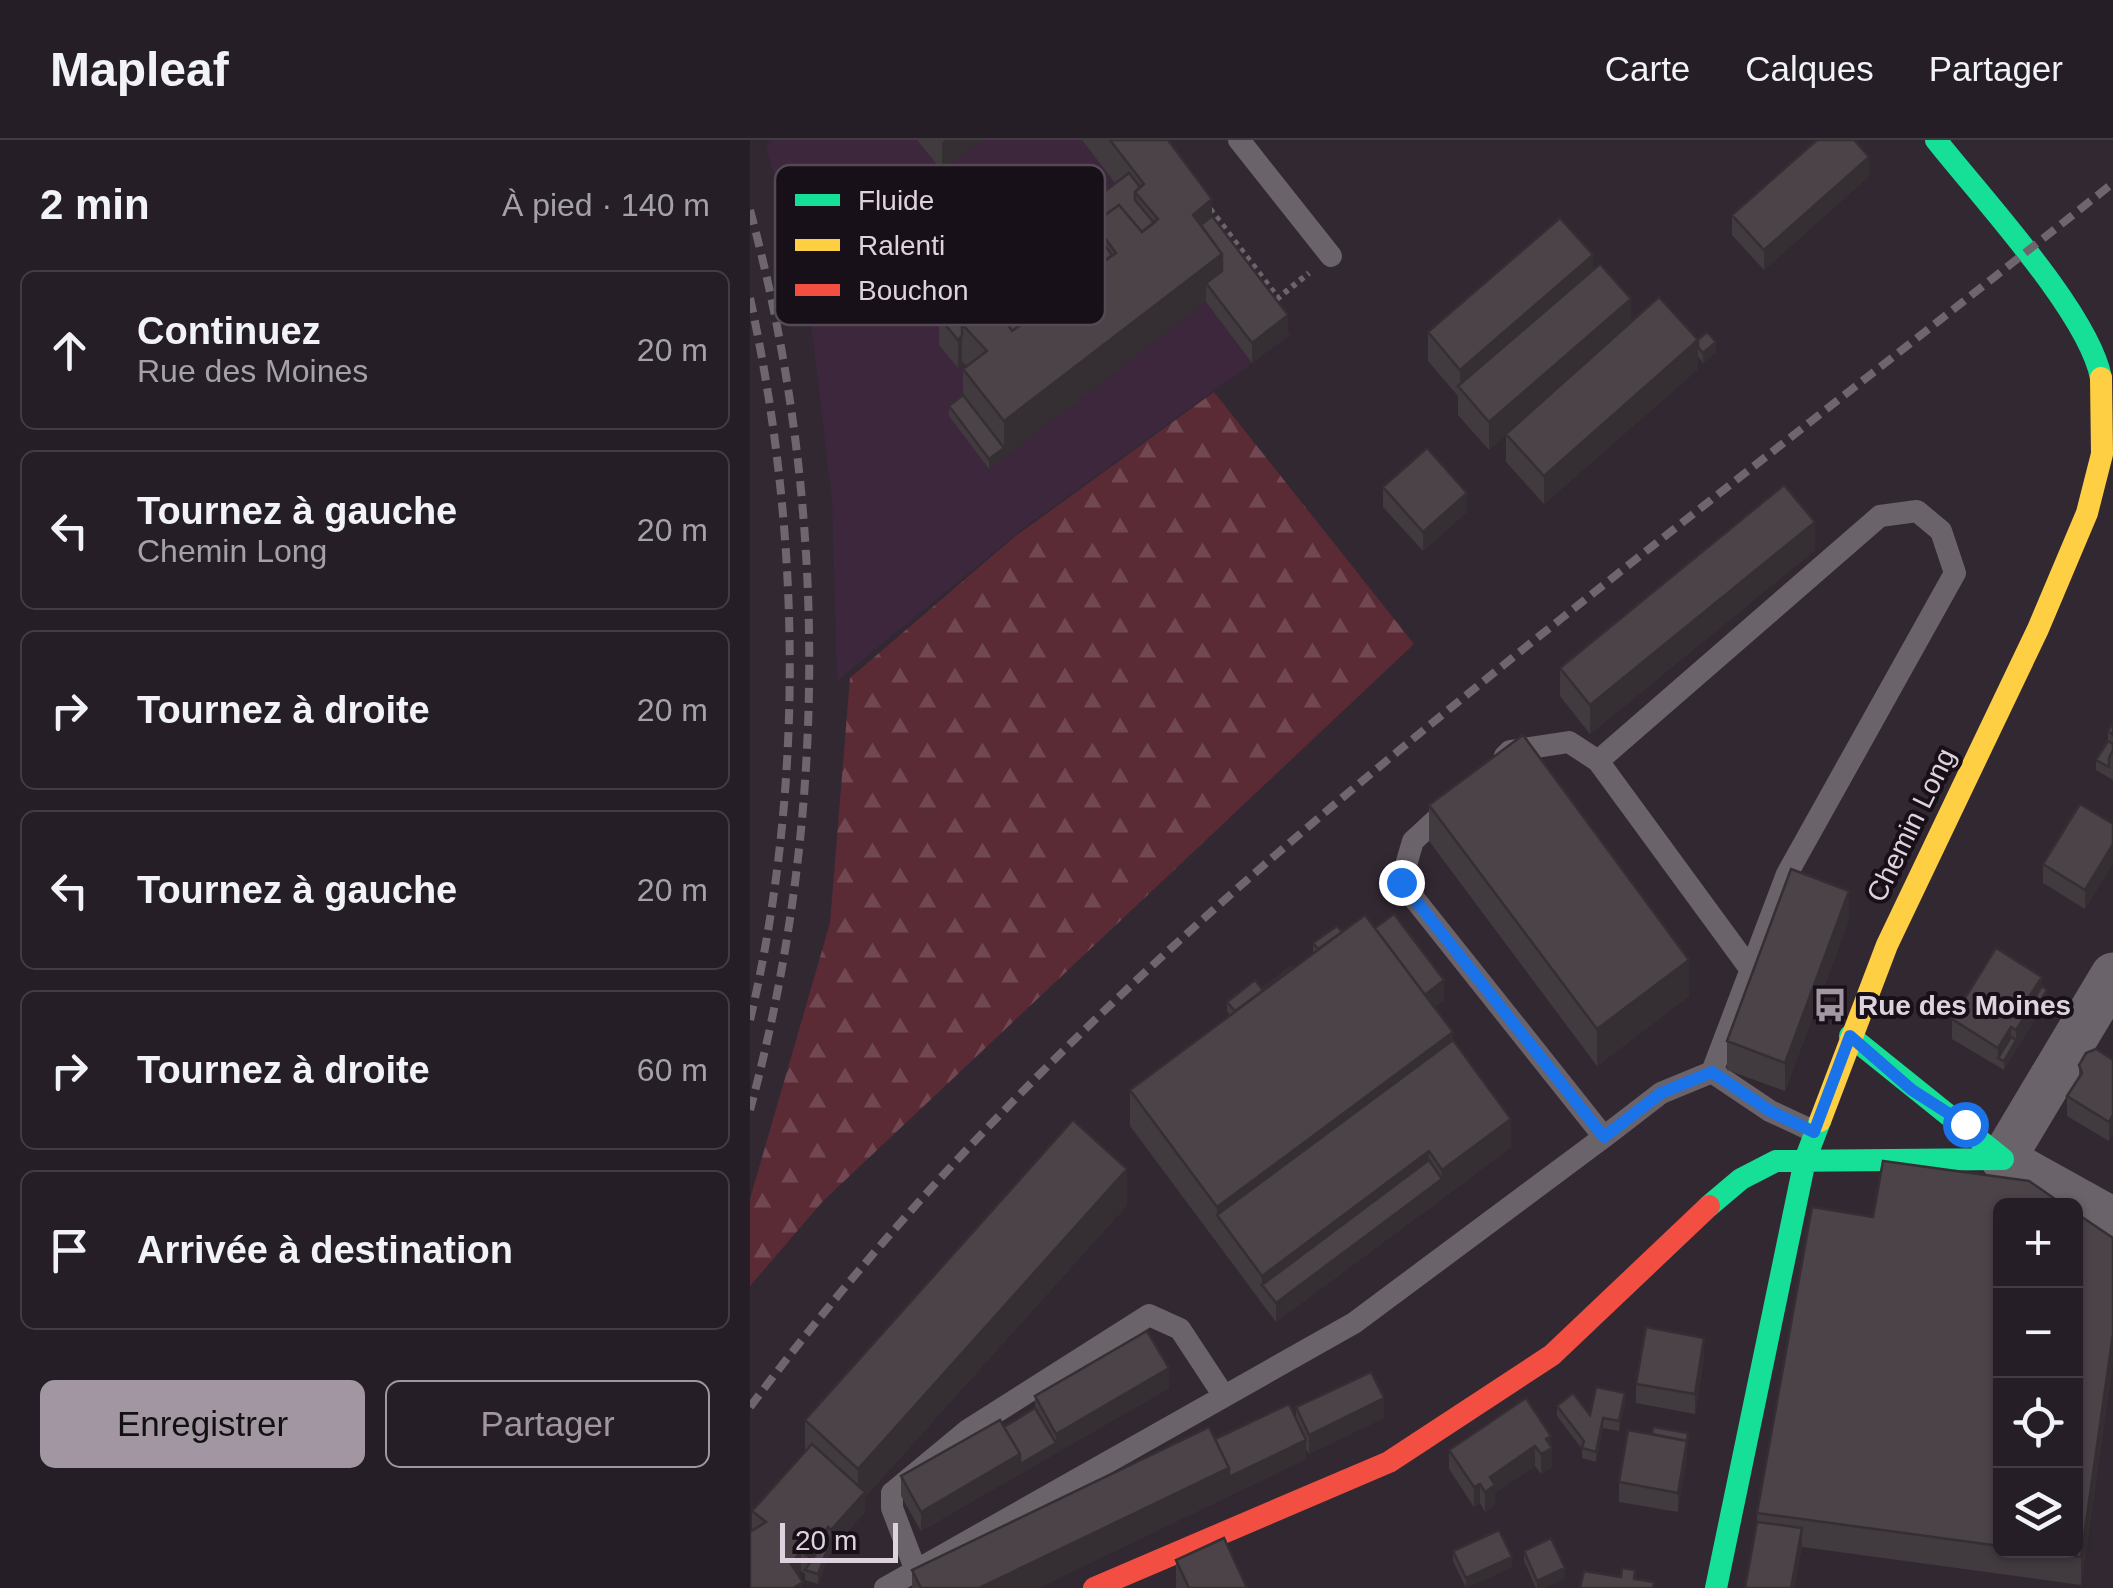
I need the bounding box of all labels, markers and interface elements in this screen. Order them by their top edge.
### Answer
text: Mapleaf [50,43,229,96]
text: Carte [1605,49,1690,88]
text: Calques [1745,49,1874,88]
text: Partager [1929,49,2063,88]
legend [775,165,1105,325]
text: 2 min [40,181,150,228]
text: Fluide [858,185,934,216]
text: À pied · 140 m [502,187,710,223]
text: Ralenti [858,230,945,261]
text: Bouchon [858,275,969,306]
text: Continuez [137,310,321,352]
icon: ahead [42,323,97,378]
text: 20 m [637,332,708,368]
text: Rue des Moines [137,353,368,389]
text: Tournez à gauche [137,490,457,532]
icon: left [42,503,97,558]
text: 20 m [637,512,708,548]
text: Chemin Long [137,533,327,569]
icon: right [42,683,97,738]
text: Tournez à droite [137,689,430,731]
text: 20 m [637,692,708,728]
street label: Chemin Long [1861,743,1961,907]
route end [1379,860,1425,906]
icon: left [42,863,97,918]
text: Tournez à gauche [137,869,457,911]
text: 20 m [637,872,708,908]
bus stop icon: Rue des Moines [1811,986,1849,1024]
place label: Rue des Moines [1858,990,2071,1021]
icon: right [42,1043,97,1098]
text: Tournez à droite [137,1049,430,1091]
text: 60 m [637,1052,708,1088]
route start [1943,1102,1989,1148]
map controls [1993,1198,2083,1558]
button: + [1993,1198,2083,1288]
icon: arrive [42,1223,97,1278]
text: Arrivée à destination [137,1229,513,1271]
button: − [1993,1288,2083,1378]
button: locate [1993,1378,2083,1468]
button: Enregistrer [40,1380,365,1468]
button: Partager [385,1380,710,1468]
button: layers [1993,1468,2083,1558]
scale bar [780,1518,898,1562]
text: 20 m [795,1525,857,1556]

